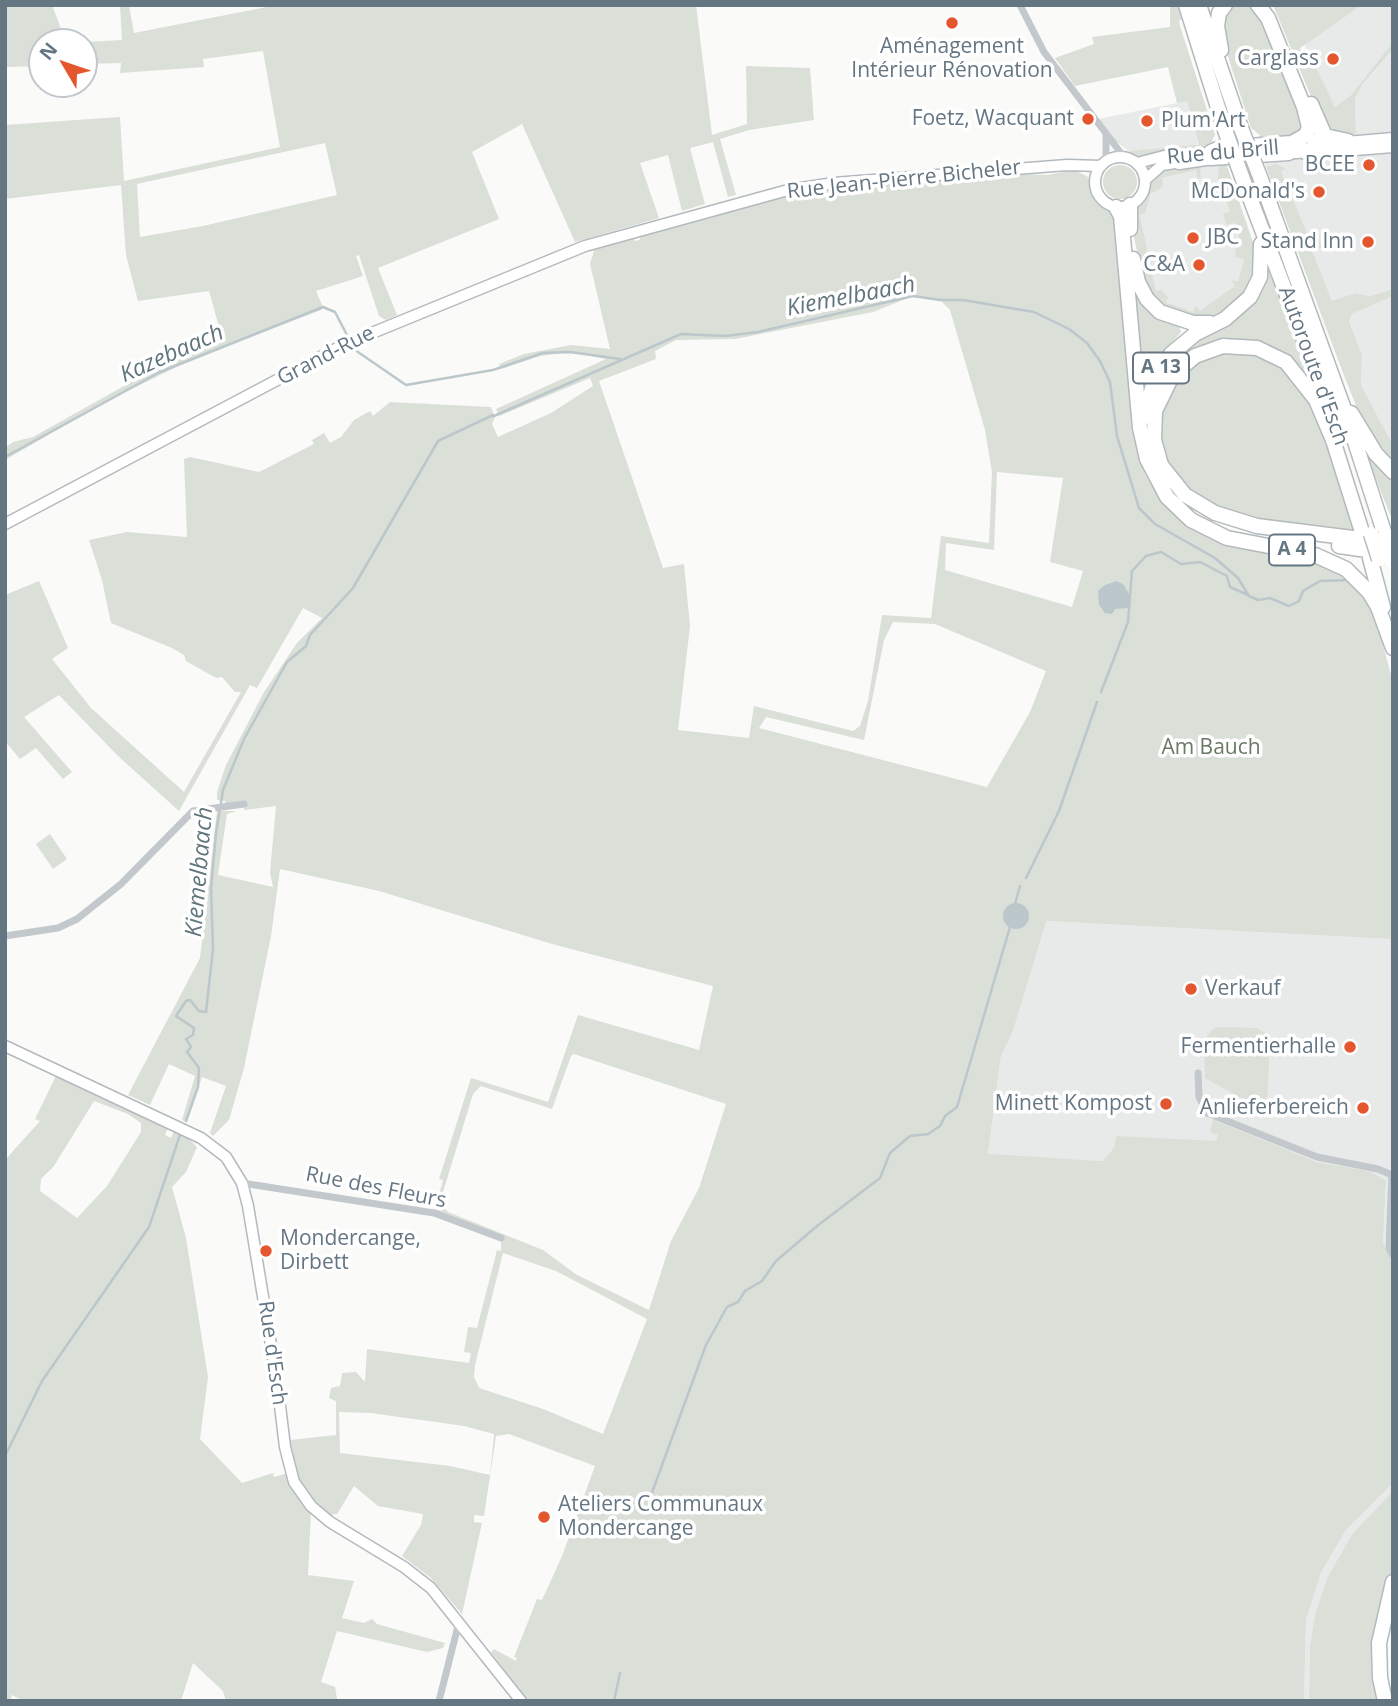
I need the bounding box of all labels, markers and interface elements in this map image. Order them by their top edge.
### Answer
marker: Aménagement Intérieur Rénovation [944,15,960,31]
north arrow [28,28,98,98]
place label: Aménagement Intérieur Rénovation [851,34,1053,84]
text: N [33,37,63,65]
place label: Carglass [1237,46,1319,72]
marker: Carglass [1325,51,1341,67]
place label: Foetz, Wacquant [912,106,1074,132]
place label: Plum'Art [1161,108,1245,134]
marker: Foetz, Wacquant [1080,111,1096,127]
marker: Plum'Art [1139,113,1155,129]
street label: Rue du Brill [1166,136,1280,170]
place label: BCEE [1305,152,1355,178]
street label: Rue Jean-Pierre Bicheler [786,155,1022,205]
marker: BCEE [1361,157,1377,173]
place label: McDonald's [1191,179,1305,205]
marker: McDonald's [1311,184,1327,200]
place label: JBC [1207,225,1239,251]
place label: Stand Inn [1261,229,1354,255]
marker: JBC [1185,230,1201,246]
marker: Stand Inn [1360,234,1376,250]
place label: C&A [1143,252,1185,278]
marker: C&A [1191,257,1207,273]
water label: Kiemelbaach [784,271,918,323]
street label: Autoroute d'Esch [1273,283,1353,449]
water label: Kazebaach [116,319,228,389]
street label: Grand-Rue [273,321,379,391]
road number: A 13 [1133,352,1189,384]
road number: A 4 [1269,534,1315,566]
park label: Am Bauch [1161,735,1261,761]
water label: Kiemelbaach [181,806,219,938]
place label: Verkauf [1205,976,1281,1002]
marker: Verkauf [1183,981,1199,997]
place label: Fermentierhalle [1181,1034,1336,1060]
marker: Fermentierhalle [1342,1039,1358,1055]
place label: Minett Kompost [995,1091,1152,1117]
place label: Anlieferbereich [1200,1095,1349,1121]
marker: Minett Kompost [1158,1096,1174,1112]
marker: Anlieferbereich [1355,1100,1371,1116]
street label: Rue des Fleurs [304,1162,448,1214]
place label: Mondercange, Dirbett [280,1226,421,1276]
marker: Mondercange, Dirbett [258,1243,274,1259]
street label: Rue d'Esch [252,1299,292,1407]
place label: Ateliers Communaux Mondercange [558,1492,763,1542]
marker: Ateliers Communaux Mondercange [536,1509,552,1525]

